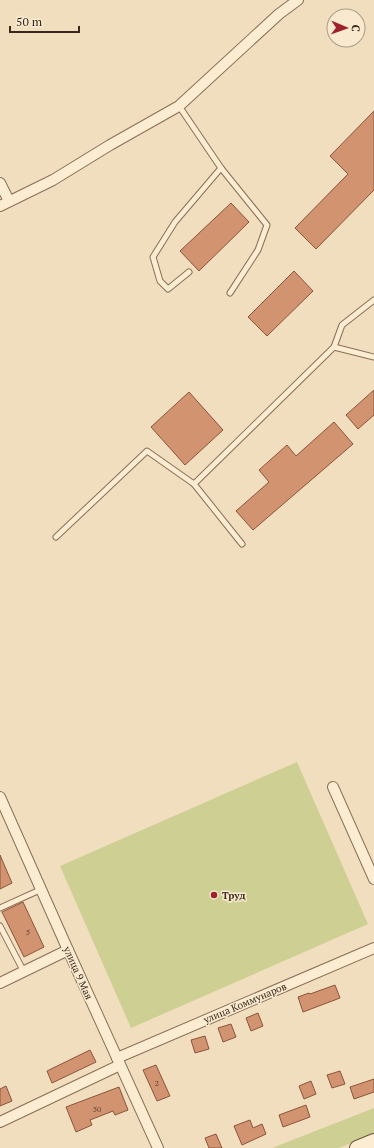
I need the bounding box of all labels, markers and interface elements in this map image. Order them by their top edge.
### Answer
scale bar [10,8,79,34]
north arrow [326,8,366,48]
text: 50 m [16,14,43,29]
text: С [349,25,363,32]
place label: Труд [222,889,246,902]
marker: Труд [209,890,219,900]
house number: 5 [26,927,30,937]
street label: улица 9 Мая [60,944,95,1002]
street label: улица Коммунаров [201,980,289,1027]
house number: 2 [155,1078,159,1088]
house number: 50 [93,1104,101,1114]

